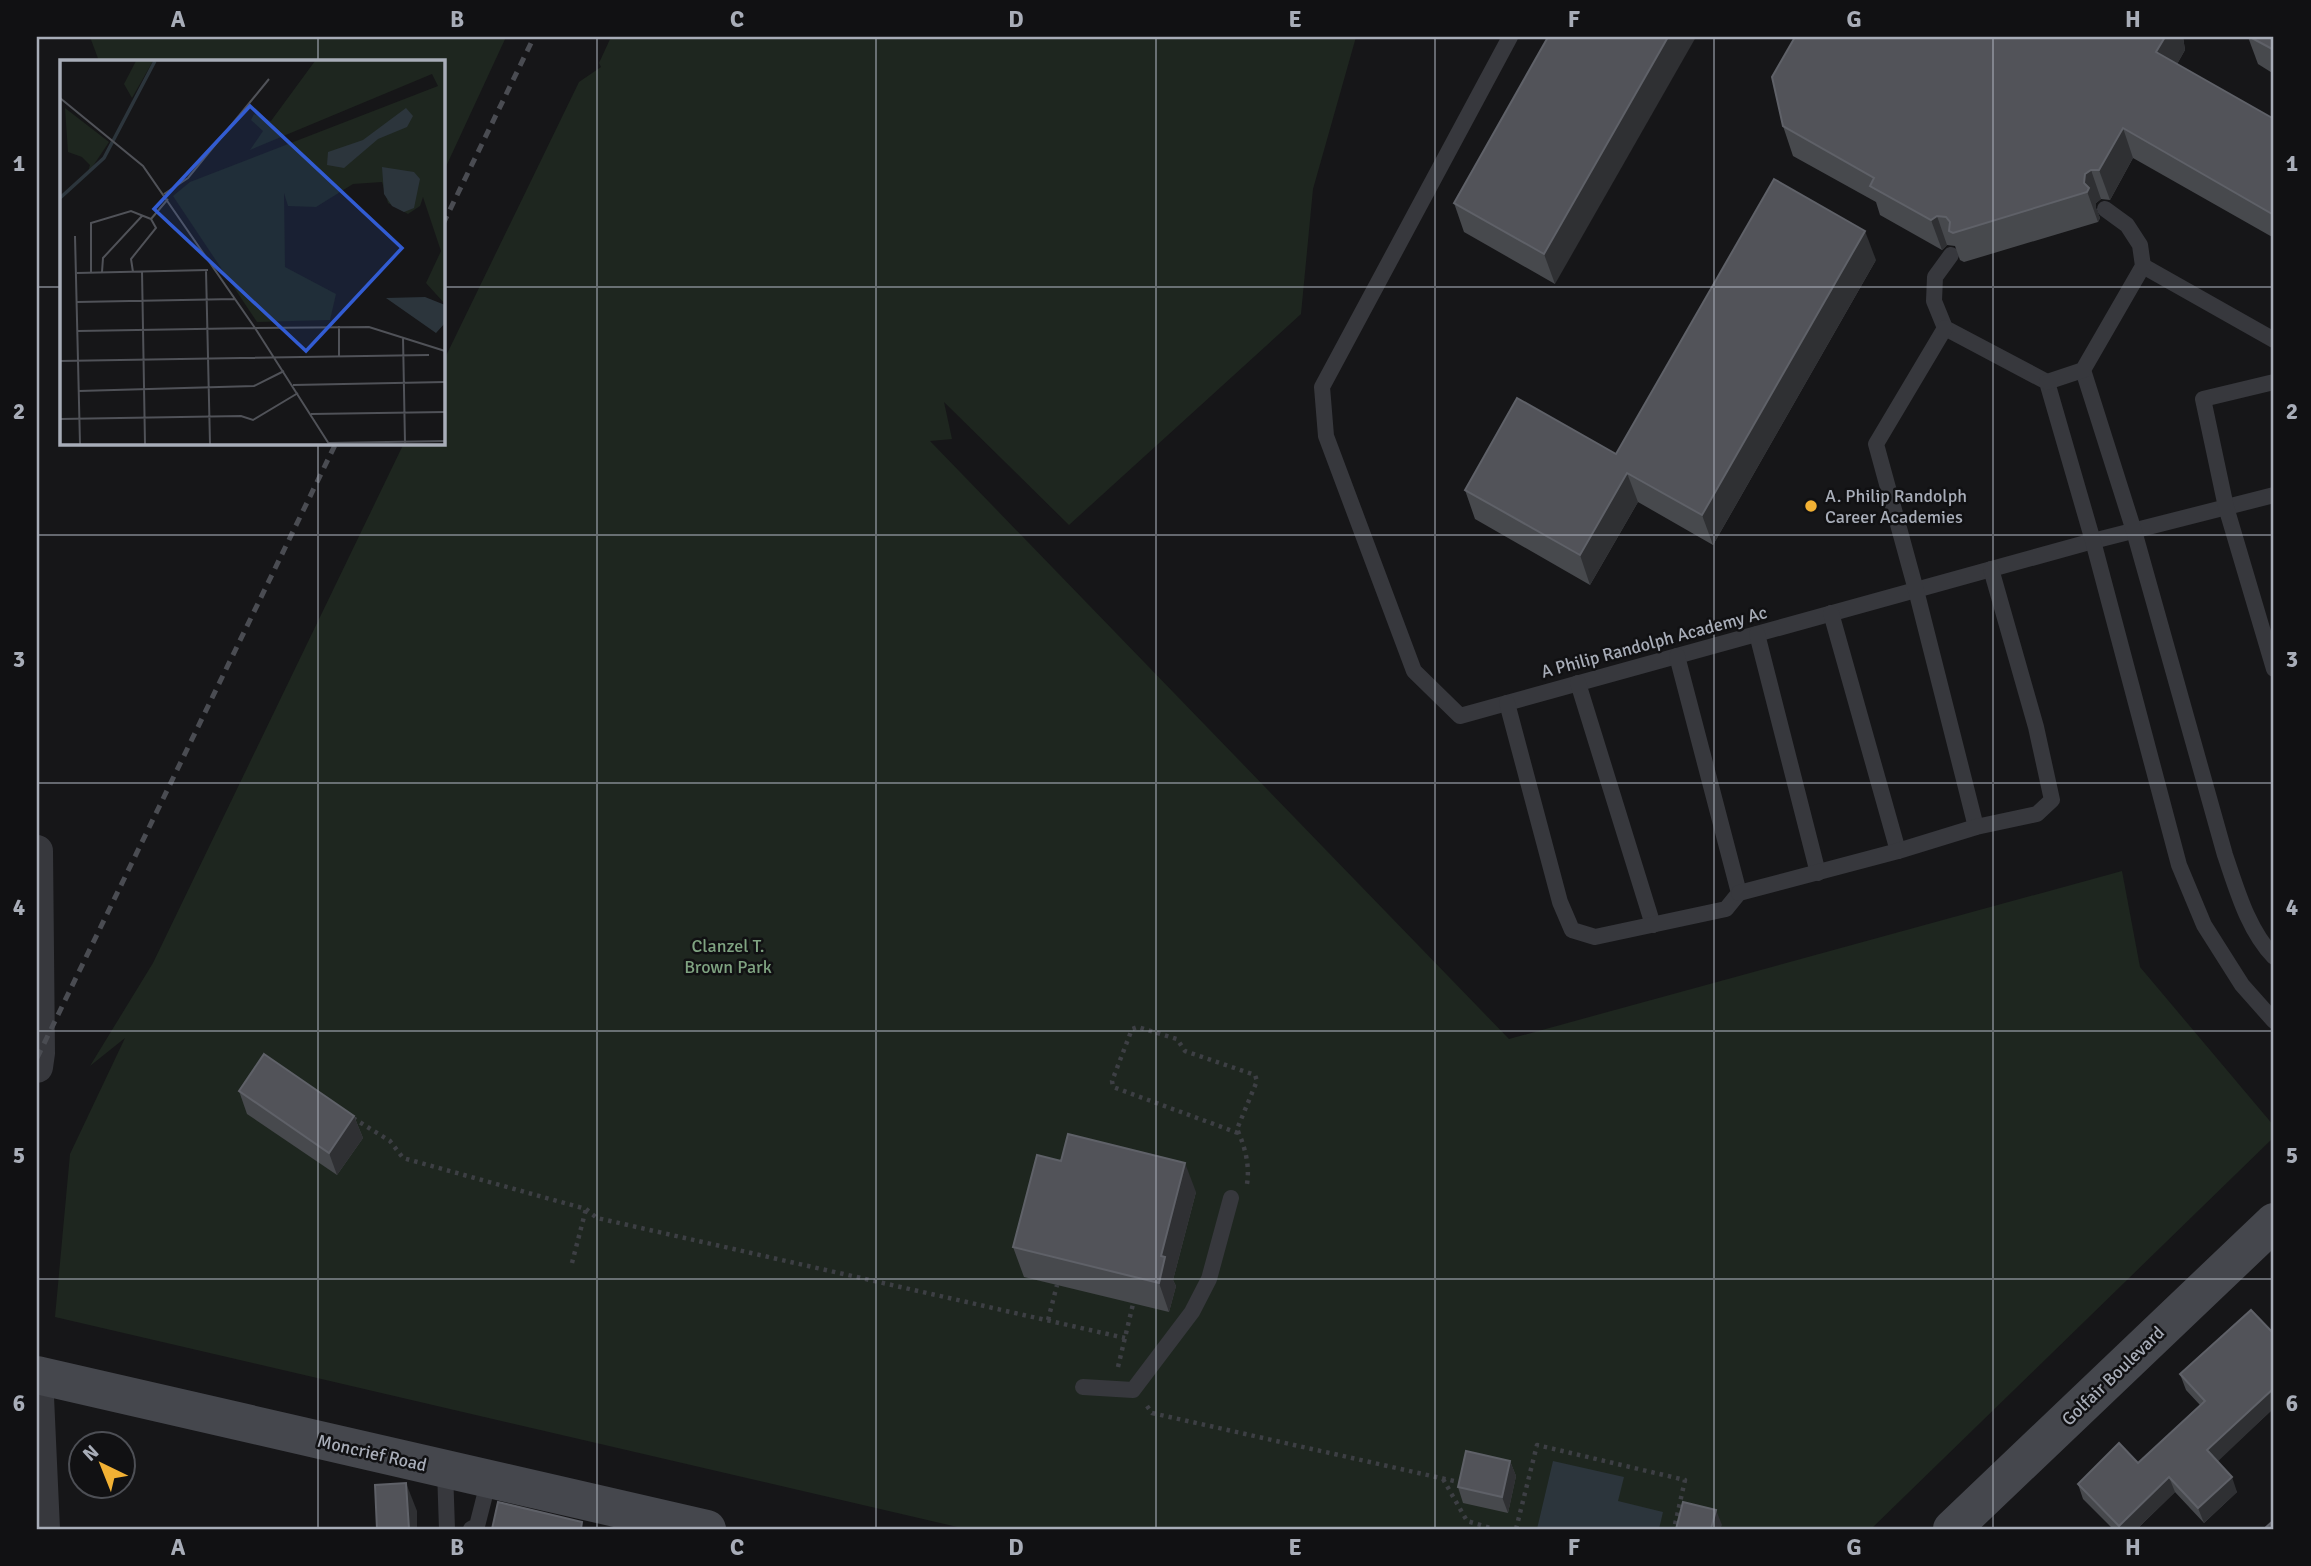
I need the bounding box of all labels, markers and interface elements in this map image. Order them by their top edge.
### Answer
text: A [171,5,186,34]
text: B [450,5,464,34]
text: C [730,5,744,34]
text: D [1008,5,1024,34]
text: E [1288,5,1302,34]
text: F [1568,5,1580,34]
text: G [1846,5,1862,34]
text: H [2125,5,2141,34]
inset map [60,60,444,444]
text: 1 [13,149,25,178]
text: 1 [2286,149,2298,178]
text: 2 [13,397,25,426]
text: 2 [2286,397,2298,426]
place label: A. Philip Randolph Career Academies [1825,485,1967,528]
marker: A. Philip Randolph Career Academies [1803,498,1819,514]
street label: A Philip Randolph Academy Ac [1538,601,1770,683]
text: 3 [13,645,25,674]
text: 3 [2286,645,2298,674]
text: 4 [13,893,25,922]
text: 4 [2286,893,2298,922]
park label: Clanzel T. Brown Park [684,935,772,978]
text: 5 [13,1141,25,1170]
text: 5 [2286,1141,2298,1170]
street label: Golfair Boulevard [2057,1322,2169,1430]
text: 6 [13,1389,25,1418]
text: 6 [2286,1389,2298,1418]
north arrow [66,1430,136,1500]
street label: Moncrief Road [315,1430,429,1476]
text: N [78,1440,104,1467]
text: A [171,1533,186,1562]
text: B [450,1533,464,1562]
text: C [730,1533,744,1562]
text: D [1008,1533,1024,1562]
text: E [1288,1533,1302,1562]
text: F [1568,1533,1580,1562]
text: G [1846,1533,1862,1562]
text: H [2125,1533,2141,1562]

